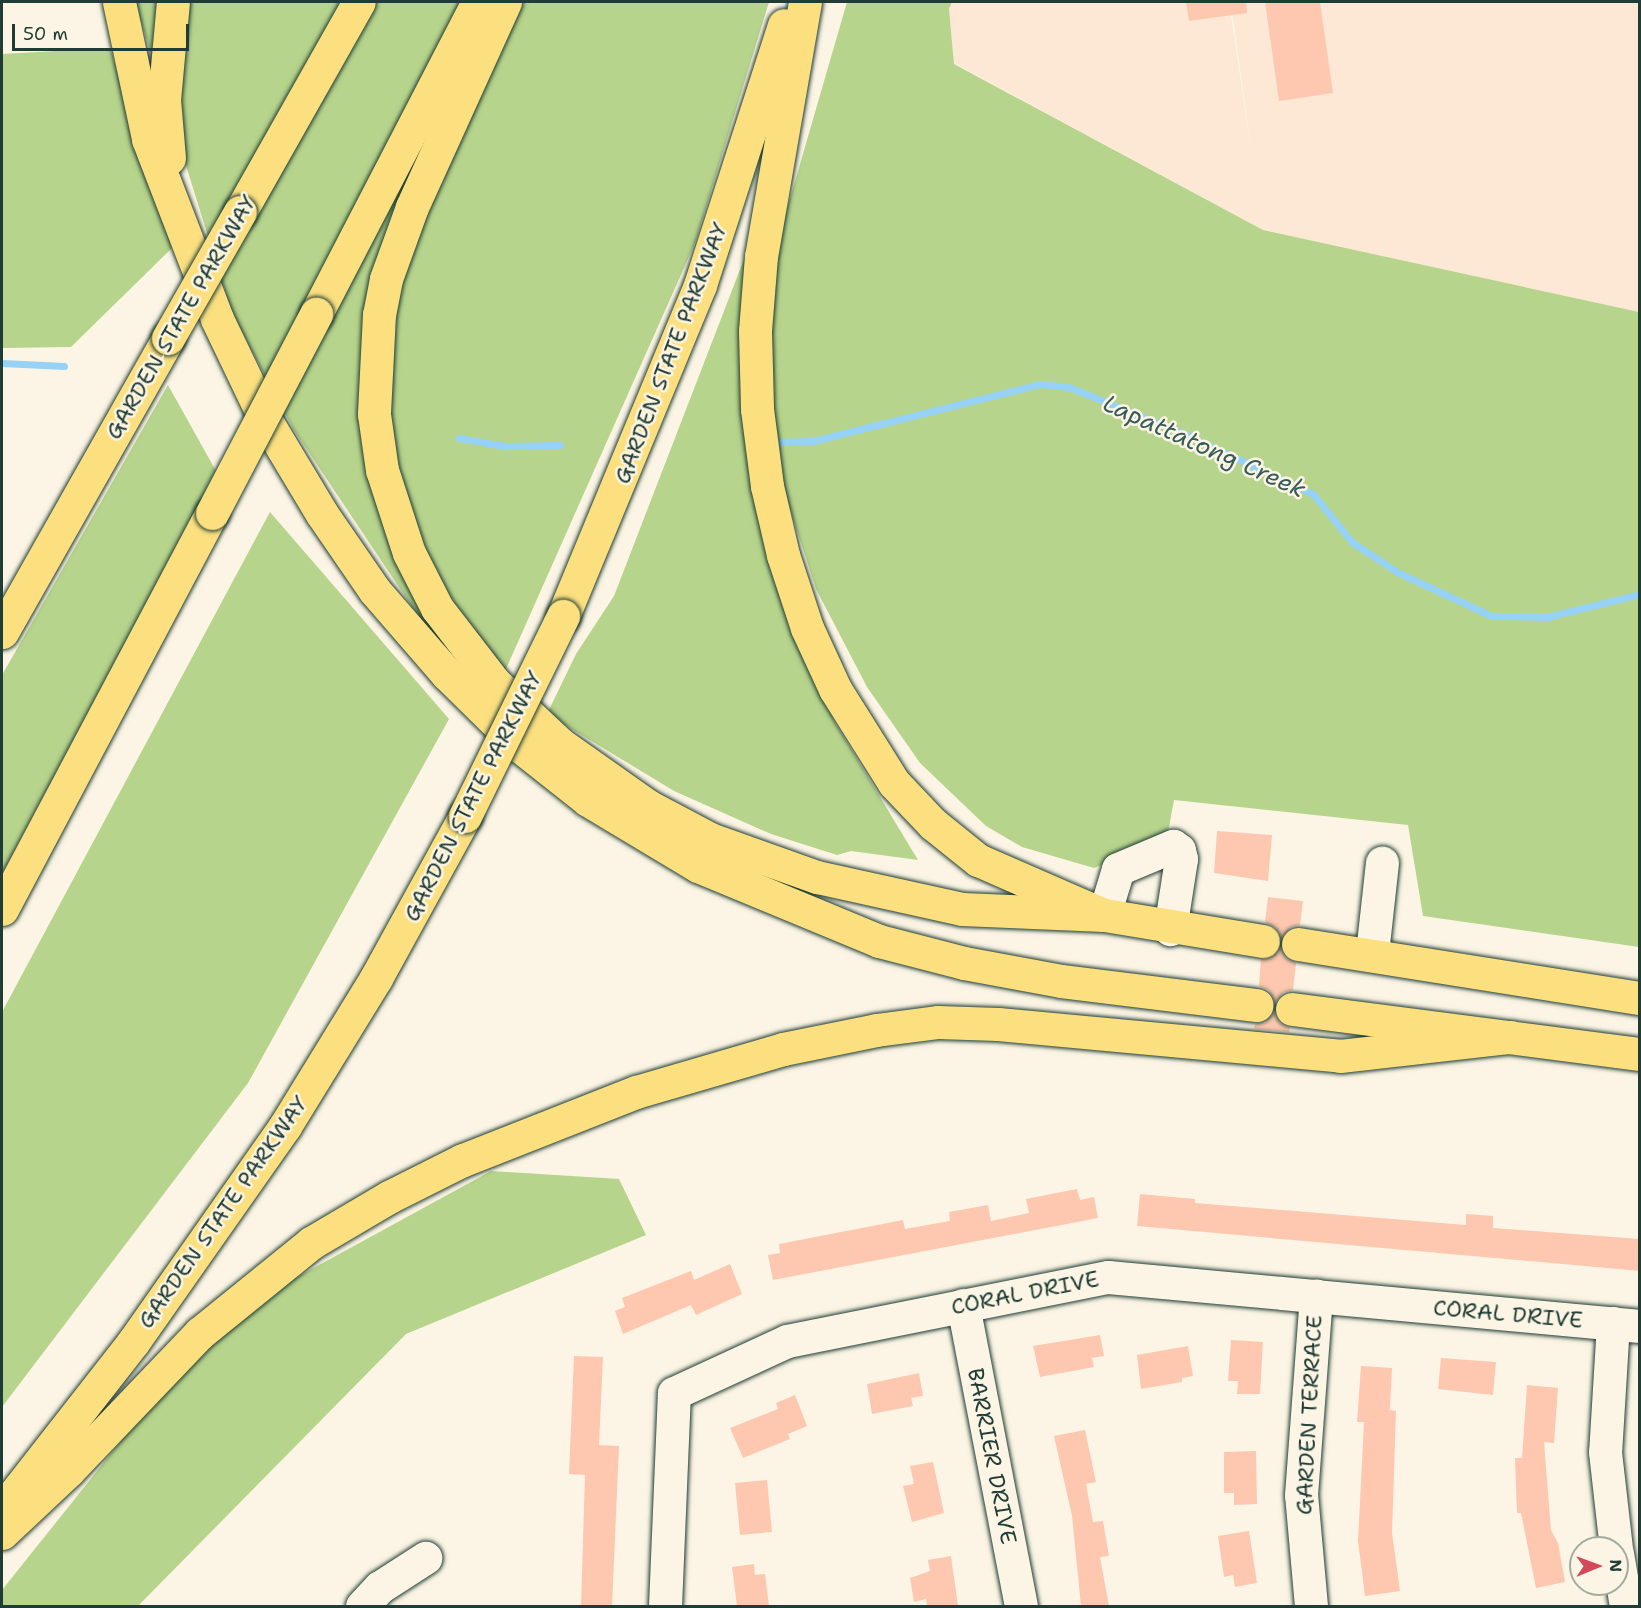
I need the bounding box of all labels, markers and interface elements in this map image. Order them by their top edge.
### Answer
scale bar [15,12,192,50]
text: 50 m [23,22,68,46]
street label: GARDEN STATE PARKWAY [100,190,262,444]
street label: GARDEN STATE PARKWAY [609,219,733,487]
water label: Lapattatong Creek [1098,389,1310,505]
street label: GARDEN STATE PARKWAY [398,666,548,926]
street label: GARDEN STATE PARKWAY [133,1091,313,1333]
street label: CORAL DRIVE [949,1266,1101,1320]
street label: CORAL DRIVE [1432,1294,1584,1334]
street label: GARDEN TERRACE [1291,1314,1327,1516]
street label: BARRIER DRIVE [962,1366,1022,1546]
north arrow [1569,1536,1629,1596]
text: N [1605,1559,1626,1572]

